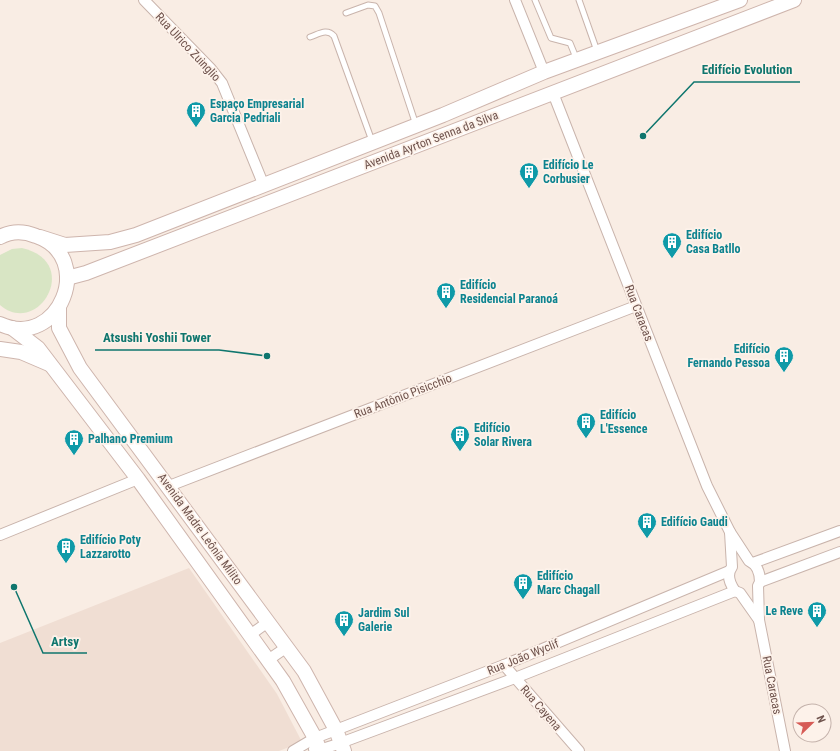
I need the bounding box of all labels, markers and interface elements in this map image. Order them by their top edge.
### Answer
street label: Rua Ulrico Zuinglio [153,10,223,84]
callout: Edifício Evolution [694,57,800,82]
text: Edifício Evolution [702,62,792,77]
place label: Espaço Empresarial Garcia Pedriali [210,97,304,125]
building icon: Espaço Empresarial Garcia Pedriali [185,100,207,128]
street label: Avenida Ayrton Senna da Silva [362,108,500,172]
place label: Edifício Le Corbusier [543,158,594,186]
building icon: Edifício Le Corbusier [518,161,540,189]
place label: Edifício Casa Batllo [686,228,740,256]
building icon: Edifício Casa Batllo [661,231,683,259]
place label: Edifício Residencial Paranoá [460,278,558,306]
building icon: Edifício Residencial Paranoá [435,281,457,309]
street label: Rua Caracas [622,283,656,343]
callout: Atsushi Yoshii Tower [95,325,219,350]
text: Atsushi Yoshii Tower [103,330,212,345]
place label: Edifício Fernando Pessoa [688,342,770,370]
building icon: Edifício Fernando Pessoa [773,345,795,373]
street label: Rua Antônio Pisicchio [352,371,454,421]
place label: Edifício L'Essence [600,408,648,436]
building icon: Edifício L'Essence [575,411,597,439]
place label: Edifício Solar Rivera [474,421,532,449]
building icon: Edifício Solar Rivera [449,424,471,452]
building icon: Palhano Premium [63,428,85,456]
place label: Palhano Premium [88,432,173,446]
street label: Avenida Madre Leônia Milito [155,471,245,587]
building icon: Edifício Gaudi [636,511,658,539]
place label: Edifício Gaudi [661,515,728,529]
place label: Edifício Poty Lazzarotto [80,533,141,561]
building icon: Edifício Poty Lazzarotto [55,536,77,564]
place label: Edifício Marc Chagall [537,569,600,597]
building icon: Edifício Marc Chagall [512,572,534,600]
building icon: Le Reve [806,600,828,628]
place label: Le Reve [765,604,803,618]
place label: Jardim Sul Galerie [358,606,409,634]
building icon: Jardim Sul Galerie [333,609,355,637]
callout: Artsy [43,628,87,653]
text: Artsy [51,634,79,649]
street label: Rua João Wyclif [485,636,561,678]
street label: Rua Caracas [759,655,785,715]
street label: Rua Cayena [518,683,565,734]
north arrow [792,703,832,743]
text: N [813,714,828,725]

